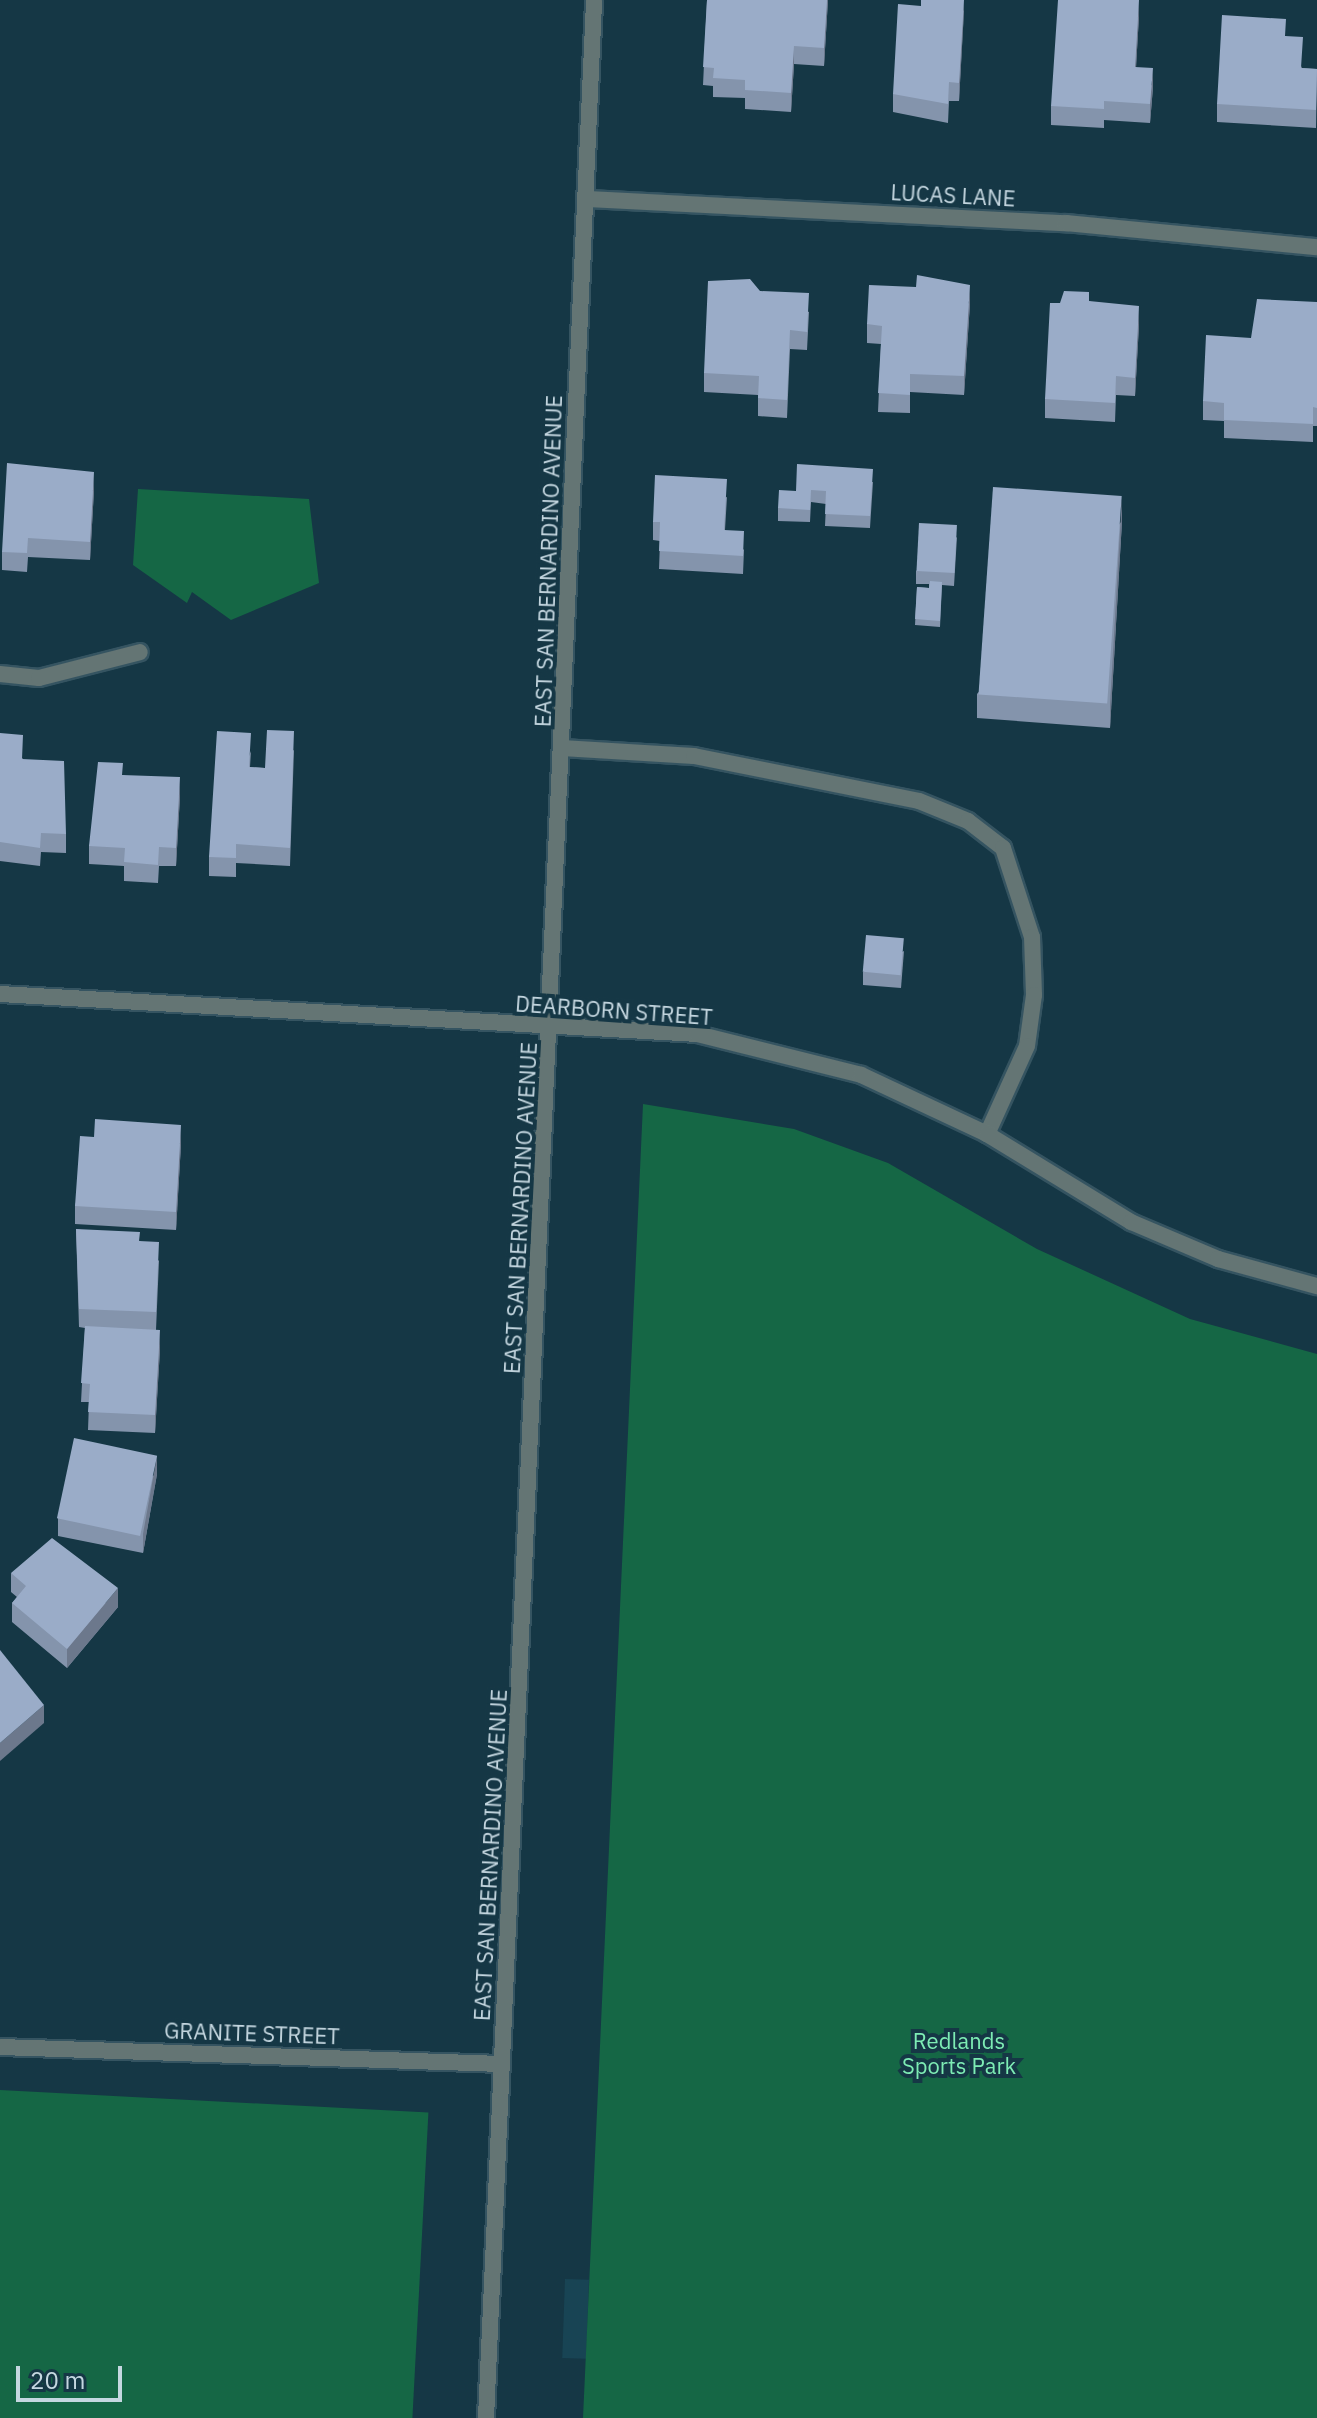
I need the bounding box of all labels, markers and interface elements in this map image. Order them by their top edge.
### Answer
street label: LUCAS LANE [890,179,1016,211]
street label: EAST SAN BERNARDINO AVENUE [529,394,567,728]
street label: DEARBORN STREET [514,990,714,1030]
street label: EAST SAN BERNARDINO AVENUE [498,1041,542,1375]
street label: EAST SAN BERNARDINO AVENUE [468,1688,512,2022]
street label: GRANITE STREET [164,2017,340,2049]
park label: Redlands Sports Park [902,2027,1016,2078]
scale bar [20,2350,126,2400]
text: 20 m [30,2364,85,2396]

